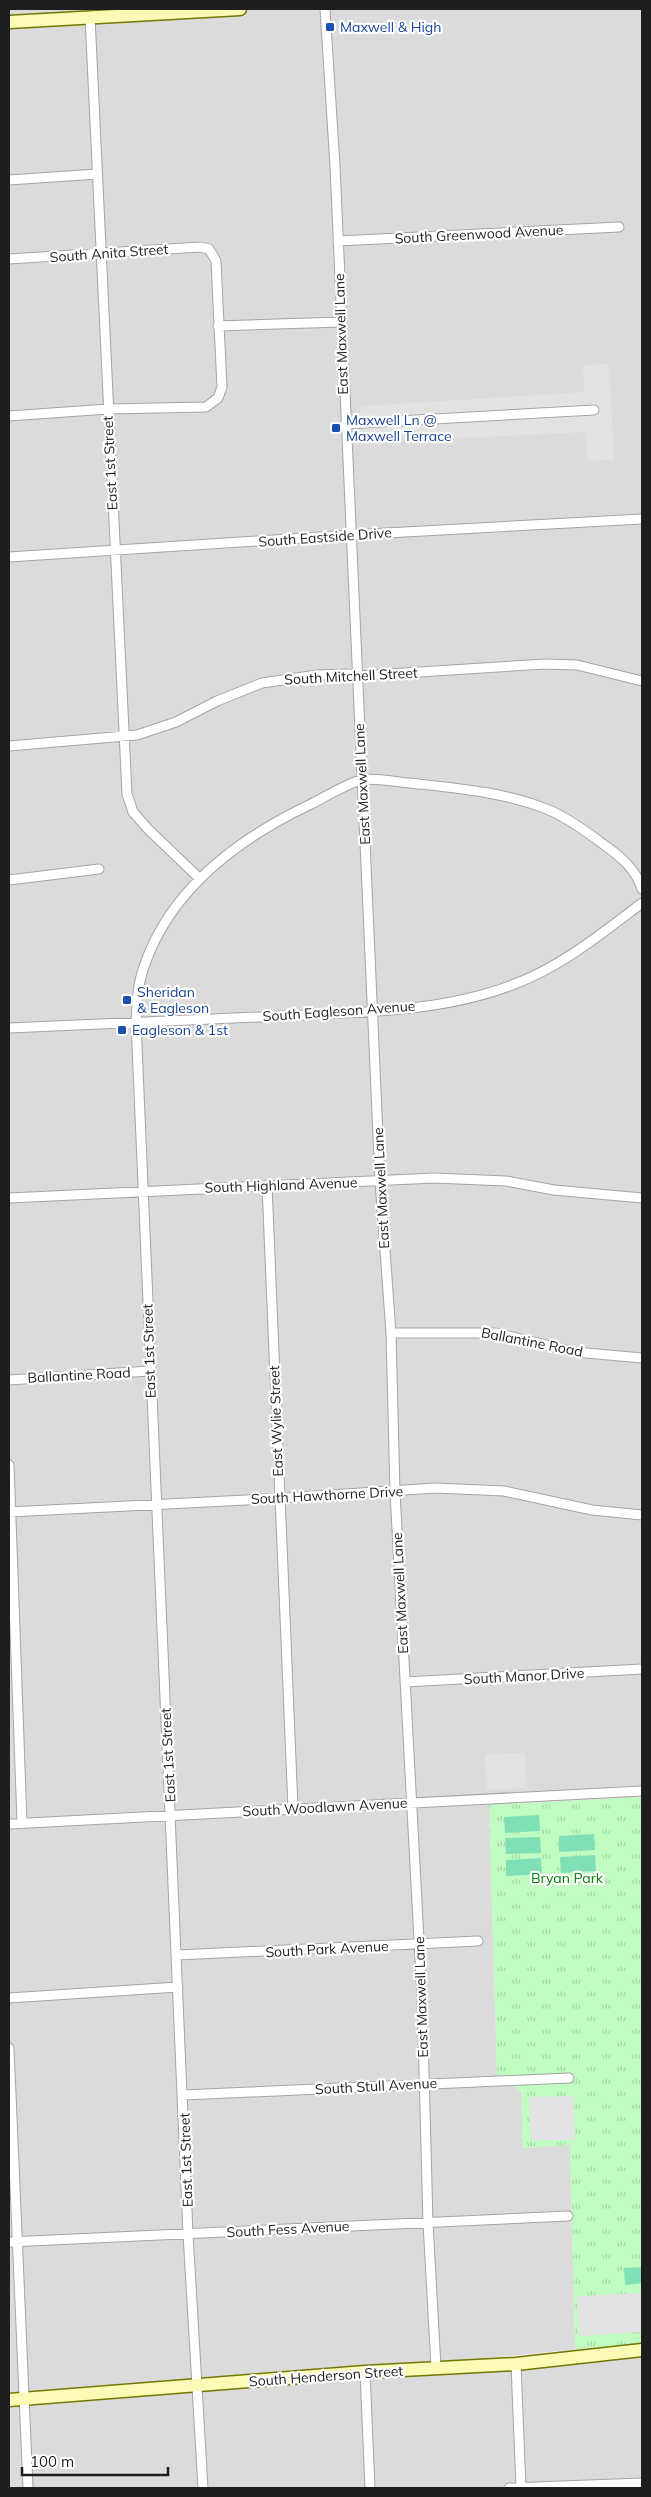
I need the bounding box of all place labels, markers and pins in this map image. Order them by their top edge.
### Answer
place label: Maxwell & High [340,18,442,36]
marker: Maxwell & High [324,21,336,33]
place label: Maxwell Ln @ Maxwell Terrace [346,411,452,445]
marker: Maxwell Ln @ Maxwell Terrace [330,422,342,434]
place label: Sheridan & Eagleson [137,983,209,1017]
marker: Sheridan & Eagleson [121,994,133,1006]
place label: Eagleson & 1st [132,1021,228,1039]
marker: Eagleson & 1st [116,1024,128,1036]

